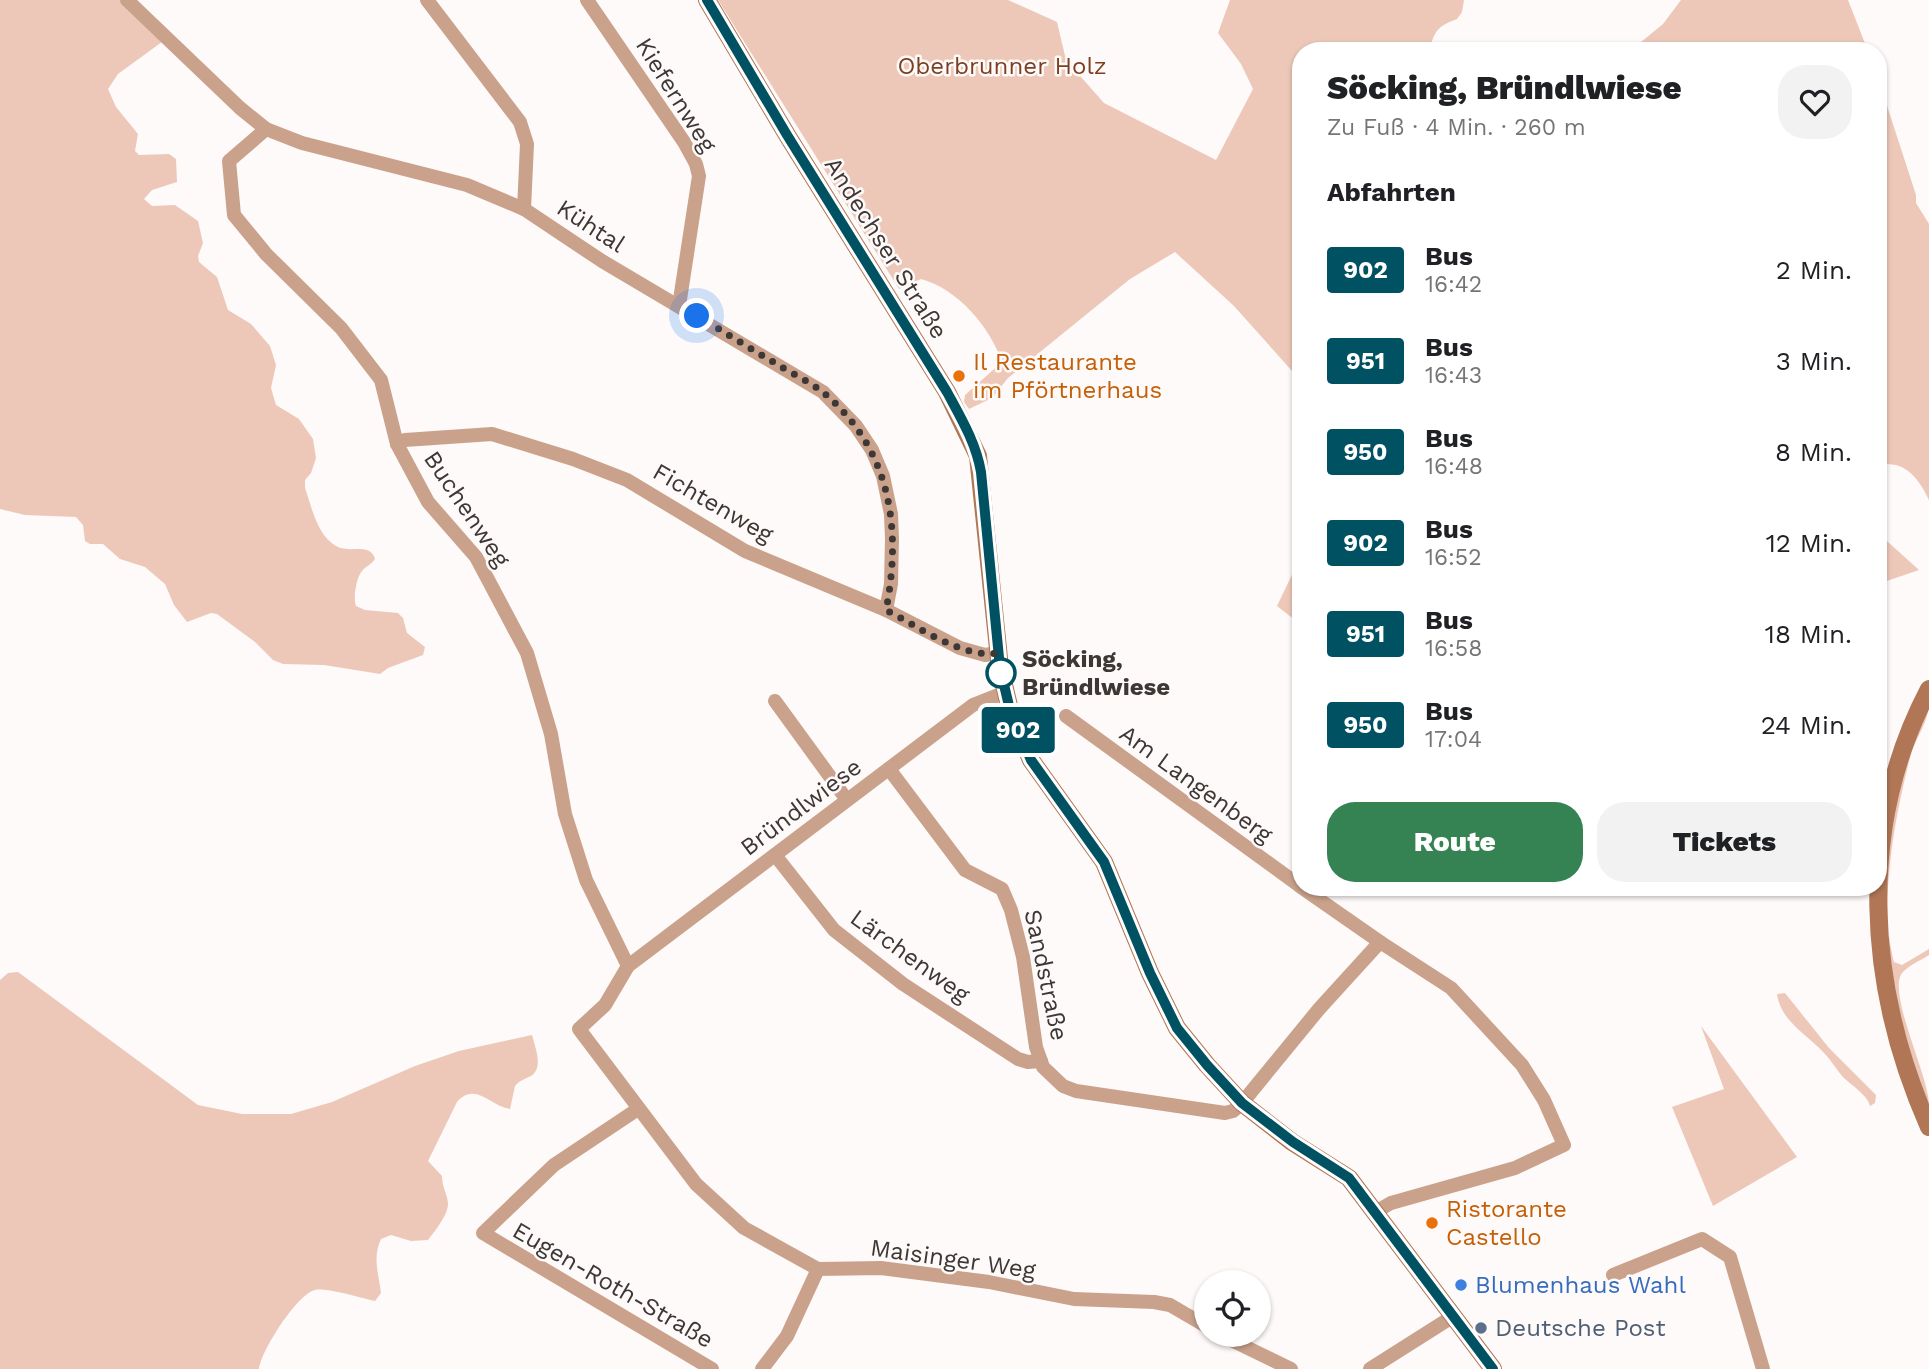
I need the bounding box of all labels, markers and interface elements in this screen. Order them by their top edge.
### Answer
street label: Kiefernweg [630,33,722,158]
park label: Oberbrunner Holz [897,52,1107,80]
button: heart [1778,65,1852,139]
text: Söcking, Bründlwiese [1327,68,1682,107]
text: Zu Fuß · 4 Min. · 260 m [1327,114,1586,141]
street label: Andechser Straße [819,152,953,344]
text: Abfahrten [1327,177,1456,207]
street label: Kühtal [552,194,631,259]
text: Bus [1425,241,1473,271]
text: 2 Min. [1776,255,1852,285]
text: 902 [1343,256,1388,284]
text: 16:42 [1425,271,1482,298]
your location [679,298,714,333]
text: Bus [1425,332,1473,362]
text: 3 Min. [1776,346,1852,376]
text: 951 [1346,347,1385,375]
place label: Il Restaurante im Pförtnerhaus [973,348,1162,404]
text: 16:43 [1425,362,1482,389]
marker: Il Restaurante im Pförtnerhaus [951,368,967,384]
text: Bus [1425,423,1473,453]
text: 8 Min. [1775,437,1852,467]
text: 950 [1343,438,1388,466]
street label: Buchenweg [418,446,516,572]
text: 16:48 [1425,453,1483,480]
street label: Fichtenweg [648,457,778,549]
text: Bus [1425,514,1473,544]
text: 12 Min. [1766,528,1852,558]
text: 902 [1343,529,1388,557]
text: 16:52 [1425,544,1482,571]
text: Bus [1425,605,1473,635]
text: 18 Min. [1765,619,1852,649]
text: 951 [1346,620,1385,648]
text: 16:58 [1425,635,1482,662]
place label: Söcking, Bründlwiese [1022,645,1170,701]
marker: Söcking, Bründlwiese [986,658,1016,688]
text: Bus [1425,696,1473,726]
line badge: 902 [978,707,1058,753]
text: 24 Min. [1761,710,1852,740]
text: 950 [1343,711,1388,739]
text: 902 [996,716,1040,744]
street label: Am Langenberg [1114,719,1278,849]
text: 17:04 [1425,726,1482,753]
street label: Bründlwiese [735,753,867,861]
button: Route [1327,802,1583,882]
button: Tickets [1597,802,1852,882]
street label: Lärchenweg [845,903,975,1009]
street label: Sandstraße [1018,907,1074,1043]
place label: Ristorante Castello [1446,1195,1567,1251]
marker: Ristorante Castello [1424,1215,1440,1231]
street label: Eugen-Roth-Straße [508,1216,718,1354]
street label: Maisinger Weg [869,1234,1038,1284]
map controls [1194,1270,1271,1347]
button: locate [1194,1270,1271,1347]
place label: Blumenhaus Wahl [1475,1271,1686,1299]
marker: Blumenhaus Wahl [1453,1277,1469,1293]
place label: Deutsche Post [1495,1314,1666,1342]
marker: Deutsche Post [1473,1320,1489,1336]

